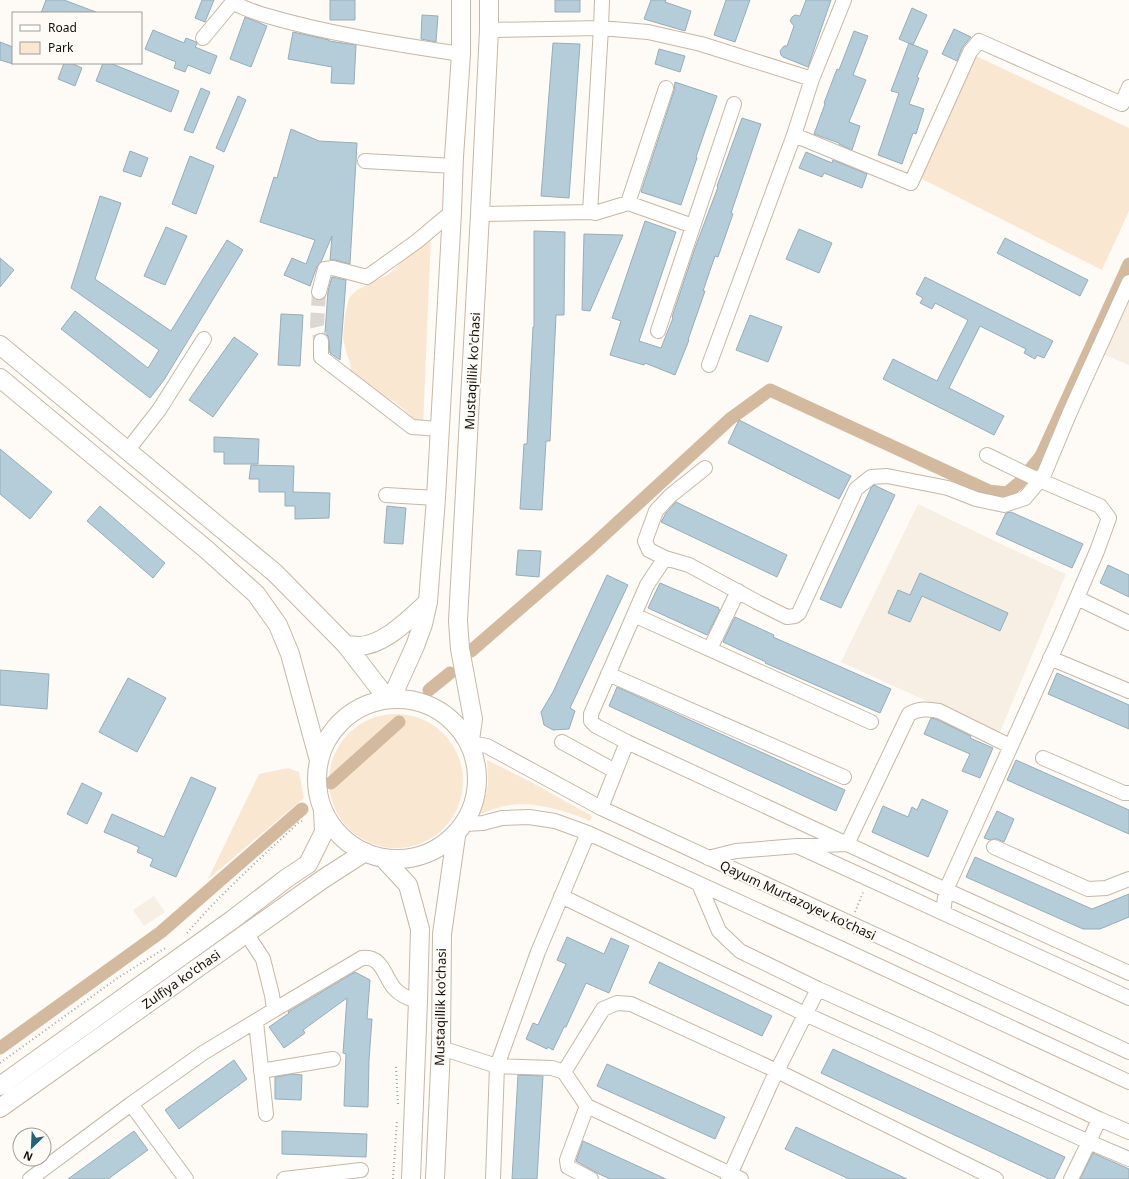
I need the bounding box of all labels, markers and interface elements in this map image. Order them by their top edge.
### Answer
legend [12,12,142,64]
text: Road [48,19,77,36]
text: Park [48,39,74,56]
street label: Mustaqillik ko'chasi [460,312,484,430]
street label: Qayum Murtazoyev ko'chasi [717,856,879,944]
street label: Zulfiya ko'chasi [138,945,224,1013]
street label: Mustaqillik ko'chasi [430,948,450,1066]
north arrow [12,1127,52,1167]
text: N [21,1148,35,1165]

